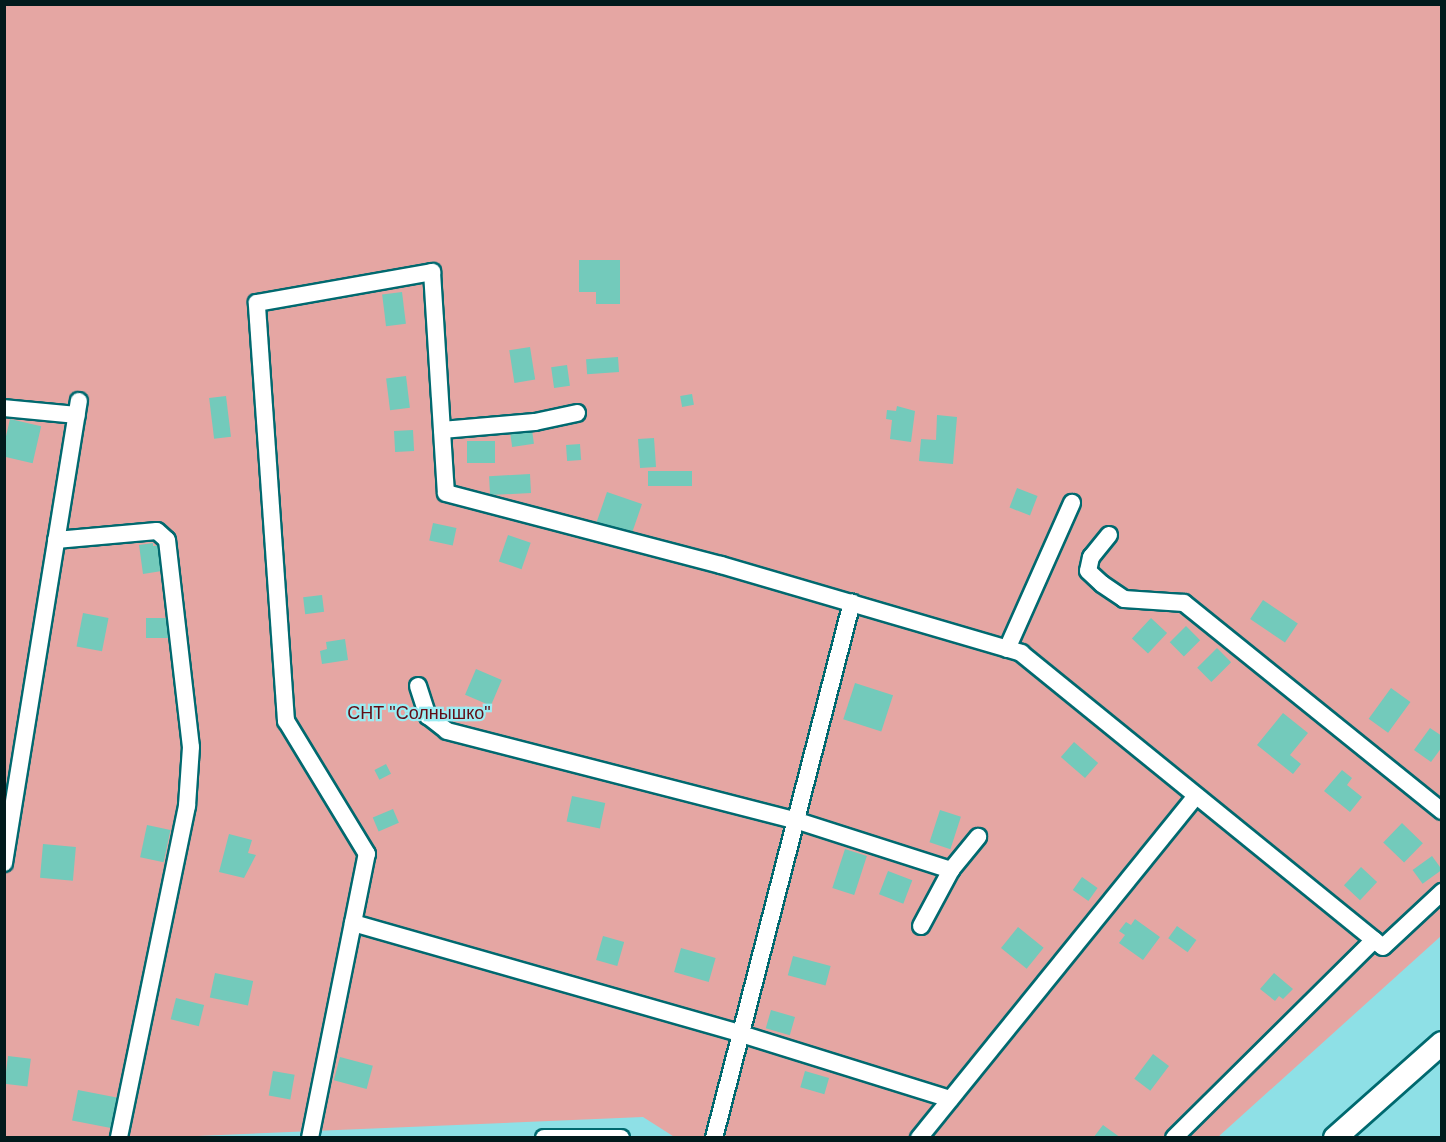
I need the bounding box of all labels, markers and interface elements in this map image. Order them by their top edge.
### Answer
park label: СНТ "Солнышко" [347,702,491,724]

